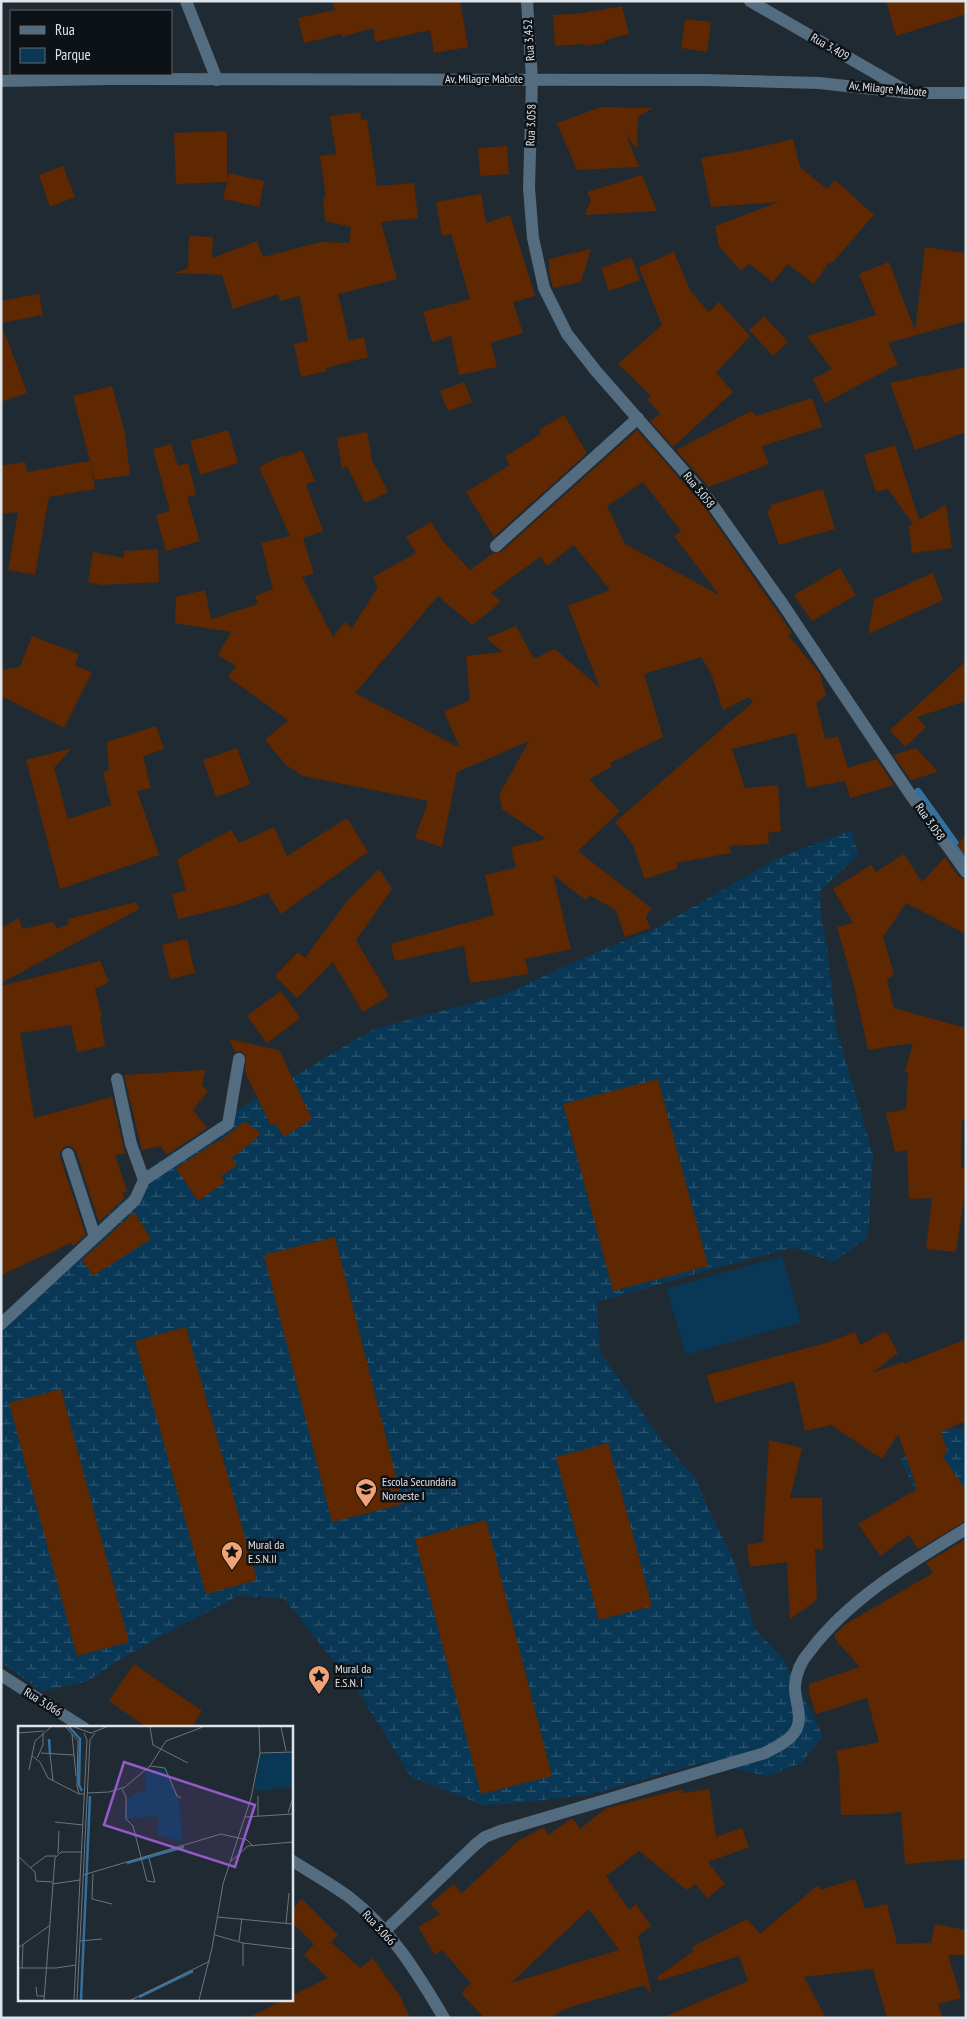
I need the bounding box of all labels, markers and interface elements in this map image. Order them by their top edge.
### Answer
legend [10,10,172,75]
street label: Rua 3.452 [520,19,537,62]
text: Rua [55,20,75,39]
street label: Rua 3.409 [808,30,852,64]
text: Parque [55,45,91,64]
street label: Av. Milagre Mabote [445,71,523,86]
street label: Av. Milagre Mabote [849,78,928,99]
street label: Rua 3.058 [522,104,539,146]
street label: Rua 3.058 [680,469,718,511]
street label: Rua 3.058 [912,800,949,843]
place label: Escola Secundária Noroeste I [382,1474,456,1503]
school or university icon: Escola Secundária Noroeste I [354,1477,378,1508]
place label: Mural da E.S.N.II [248,1537,284,1566]
place icon: Mural da E.S.N.II [220,1540,244,1571]
place label: Mural da E.S.N. I [335,1661,371,1690]
place icon: Mural da E.S.N. I [307,1664,331,1695]
street label: Rua 3.066 [21,1684,65,1719]
inset map [18,1726,292,2002]
street label: Rua 3.066 [360,1907,399,1948]

